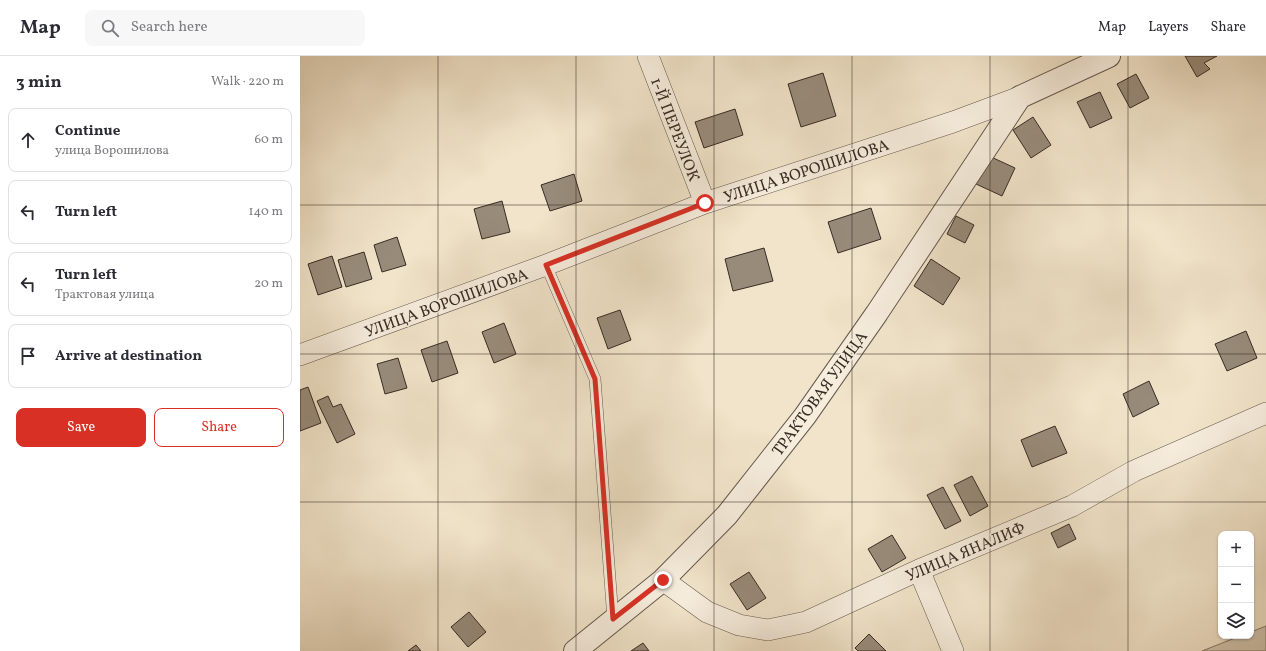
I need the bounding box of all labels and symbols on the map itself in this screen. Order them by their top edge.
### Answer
street label: 1-Й ПЕРЕУЛОК [644,75,704,185]
street label: УЛИЦА ВОРОШИЛОВА [721,135,892,209]
route start [696,194,714,212]
street label: УЛИЦА ВОРОШИЛОВА [362,264,532,344]
street label: ТРАКТОВАЯ УЛИЦА [768,327,874,461]
street label: УЛИЦА ЯНАЛИФ [903,518,1029,588]
route end [654,571,672,589]

